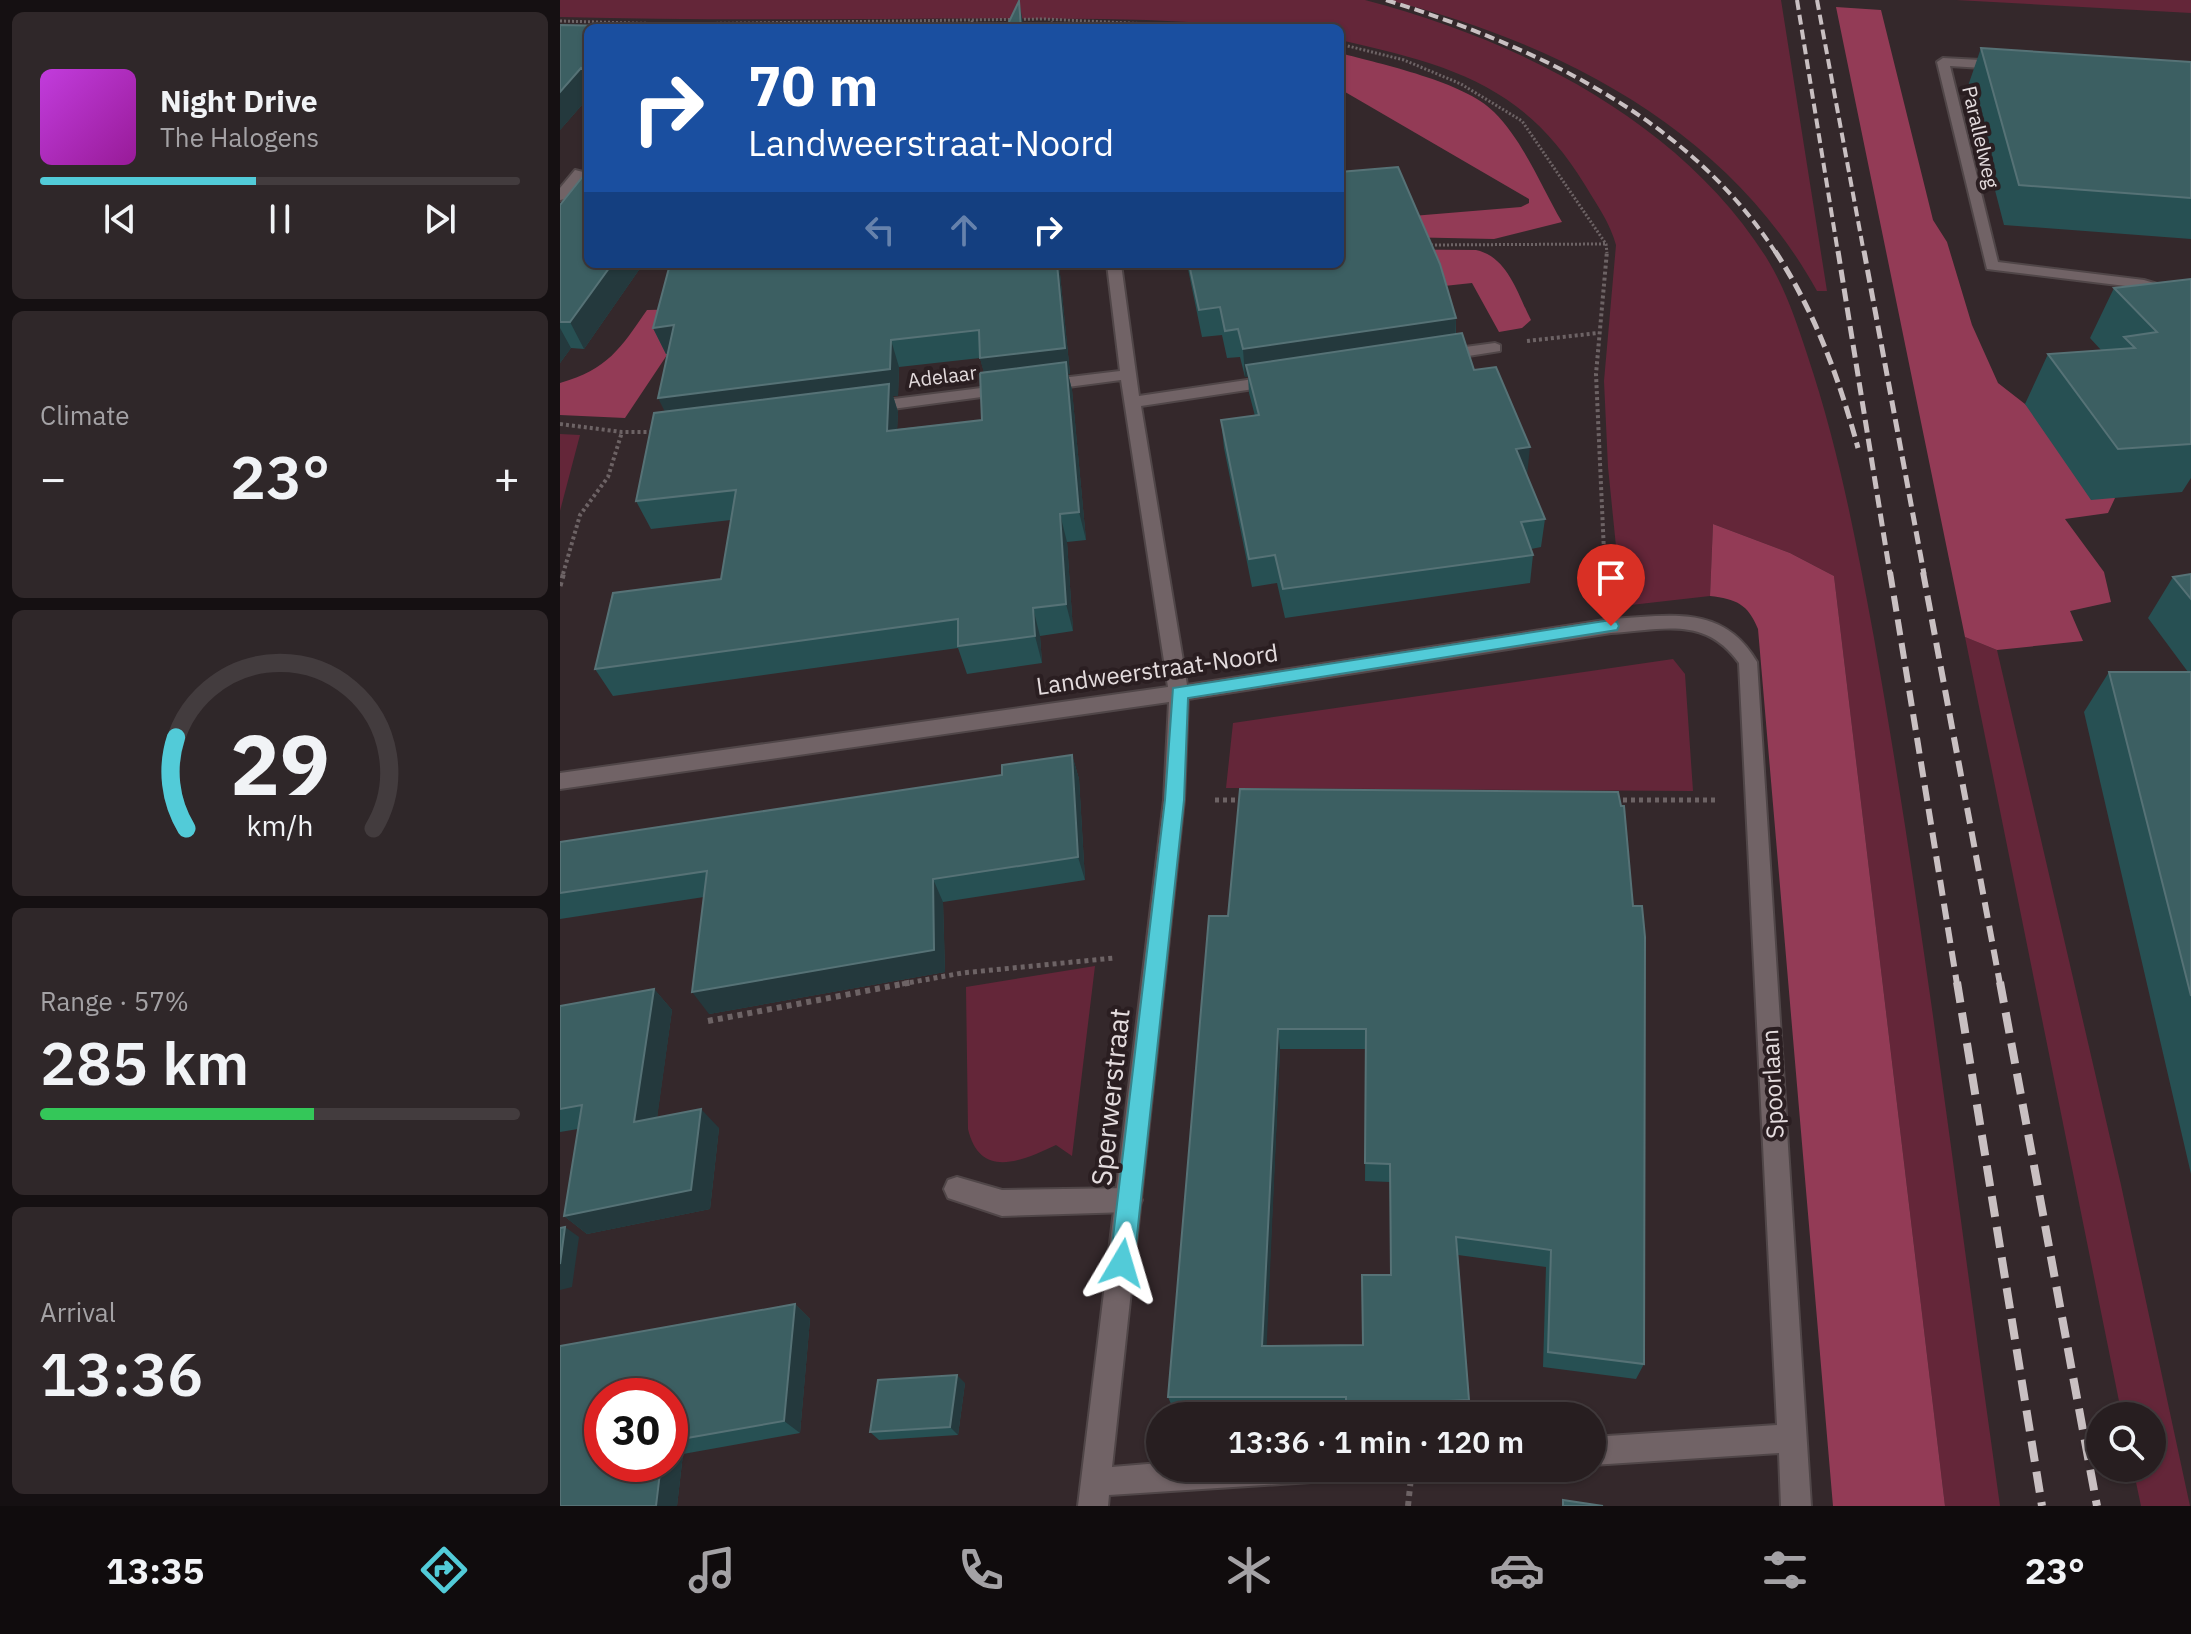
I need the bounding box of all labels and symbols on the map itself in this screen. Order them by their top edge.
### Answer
street label: Parallelweg [1956,83,2006,191]
street label: Adelaar [906,358,978,394]
pin [1577,544,1645,626]
street label: Landweerstraat-Noord [1034,636,1280,702]
street label: Sperwerstraat [1082,1006,1138,1188]
street label: Spoorlaan [1753,1029,1791,1139]
position arrow [1080,1221,1164,1305]
speed limit sign: 30 [584,1378,688,1482]

